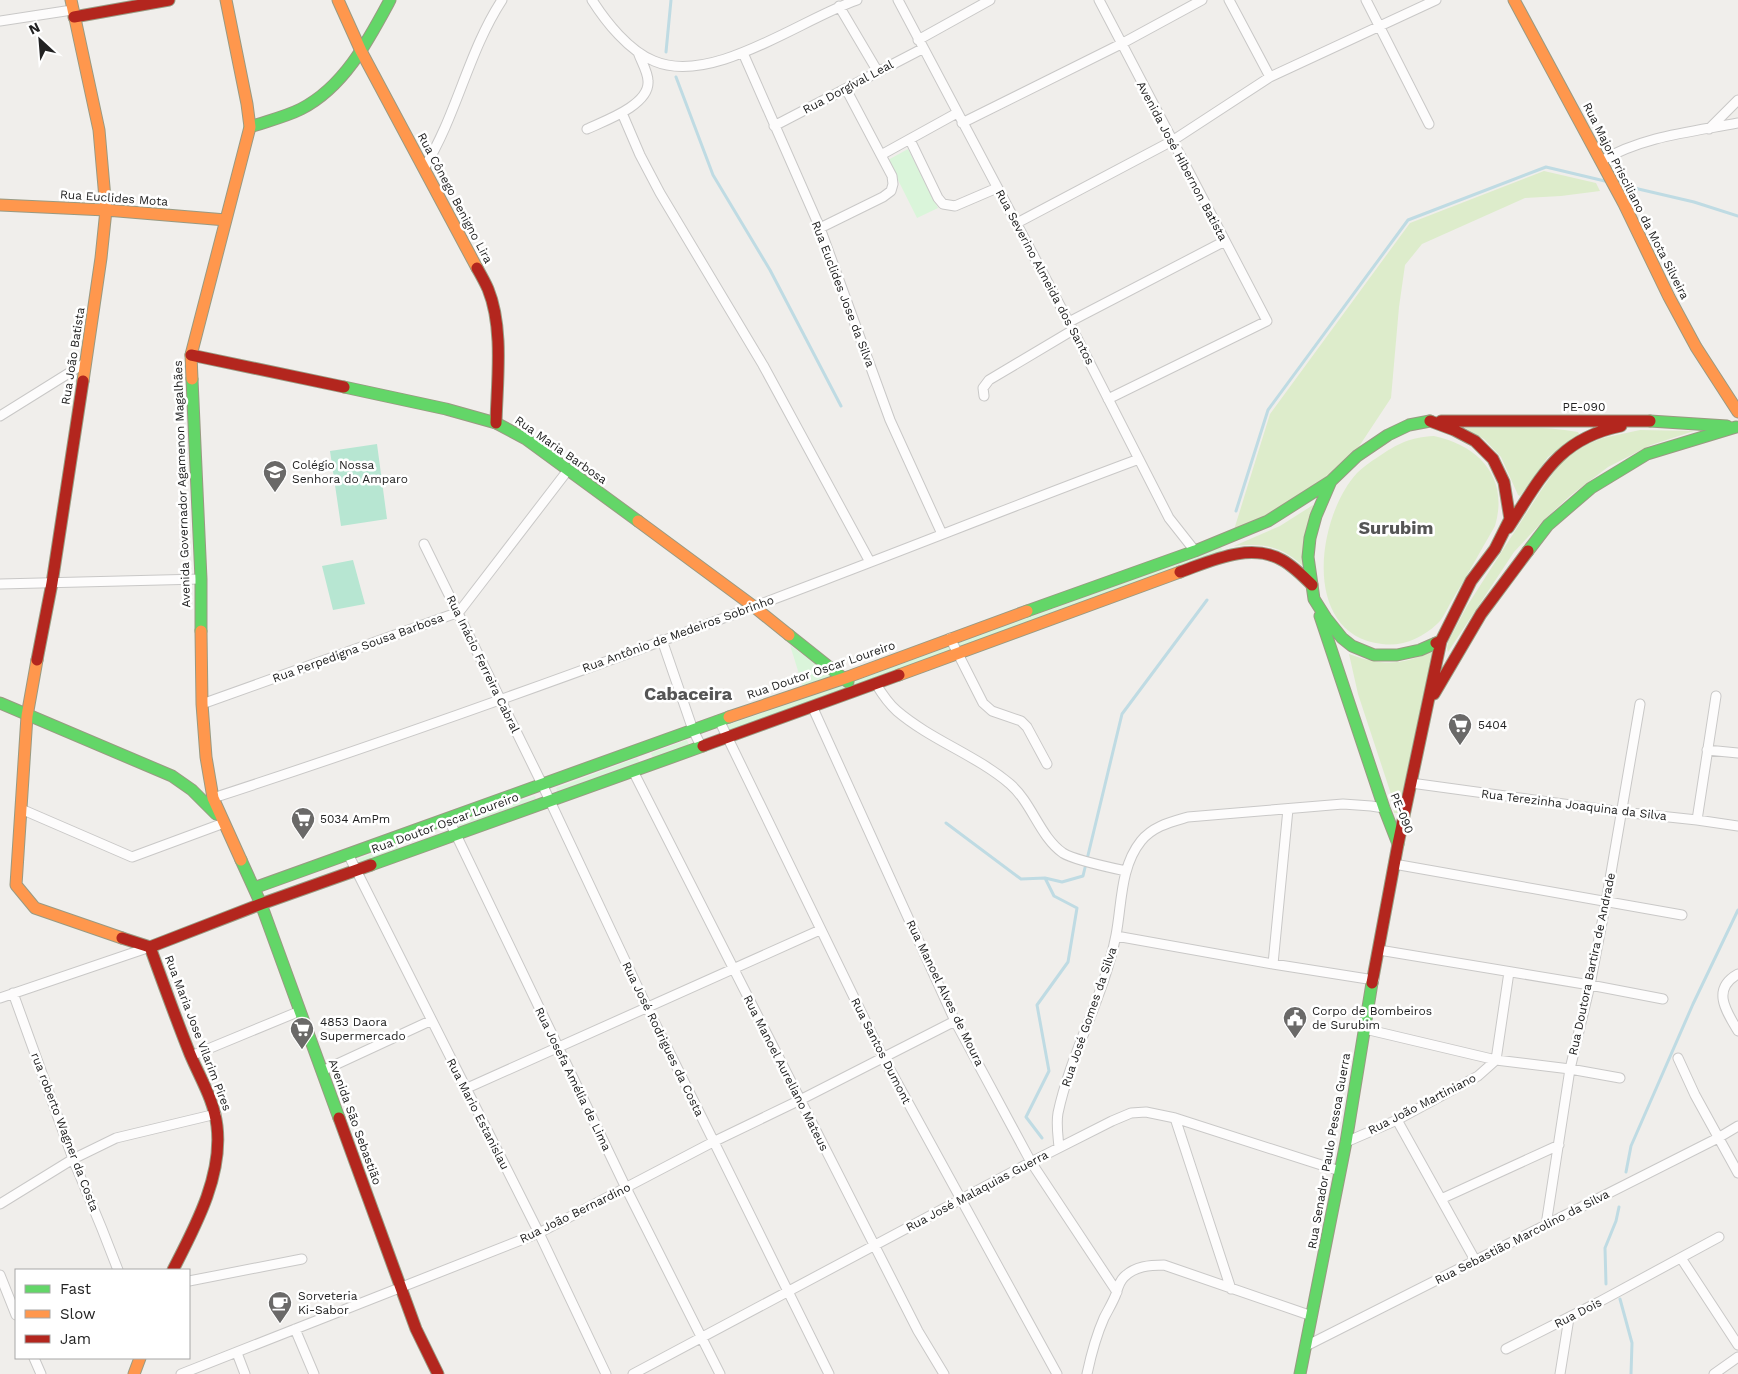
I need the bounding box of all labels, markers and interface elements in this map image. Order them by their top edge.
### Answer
north arrow [15,15,65,65]
text: N [26,19,42,38]
street label: Rua Dorgival Leal [800,57,896,117]
street label: Avenida José Hibernon Batista [1134,79,1230,243]
street label: Rua Major Prisciliano da Mota Silveira [1580,100,1692,302]
street label: Rua Cônego Benigno Lira [415,130,495,266]
street label: Rua Euclides Mota [60,187,169,209]
street label: Rua Severino Almeida dos Santos [993,187,1097,367]
street label: Rua Euclides Jose da Silva [809,219,877,369]
street label: Rua João Batista [58,306,88,406]
street label: Avenida Governador Agamenon Magalhães [171,360,193,608]
street label: PE-090 [1563,400,1605,414]
street label: Rua Maria Barbosa [512,413,610,487]
place label: Colégio Nossa Senhora do Amparo [292,458,408,486]
school or university icon: Colégio Nossa Senhora do Amparo [262,459,288,493]
district label: Surubim [1358,517,1434,538]
street label: Rua Inácio Ferreira Cabral [444,593,523,735]
street label: Rua Antônio de Medeiros Sobrinho [580,593,776,675]
street label: Rua Perpedigna Sousa Barbosa [271,610,446,686]
street label: Rua Doutor Oscar Loureiro [745,638,897,702]
district label: Cabaceira [644,683,733,704]
supermarket icon: 5404 [1447,712,1473,746]
place label: 5404 [1478,718,1507,732]
street label: Rua Terezinha Joaquina da Silva [1480,787,1668,823]
street label: Rua Doutor Oscar Loureiro [369,790,521,856]
street label: PE-090 [1387,791,1417,835]
supermarket icon: 5034 AmPm [290,806,316,840]
place label: 5034 AmPm [320,812,390,826]
street label: Rua Doutora Bartira de Andrade [1566,871,1618,1057]
street label: Rua Manoel Alves de Moura [903,918,987,1069]
street label: Rua José Gomes da Silva [1058,945,1120,1089]
street label: Rua Maria Jose Vilarim Pires [162,953,234,1113]
street label: Rua José Rodrigues da Costa [619,959,707,1119]
street label: Rua Manoel Aureliano Mateus [741,993,831,1153]
street label: Rua Santos Dumont [848,996,914,1106]
place label: Corpo de Bombeiros de Surubim [1312,1004,1432,1032]
street label: Rua Josefa Amélia de Lima [532,1005,614,1153]
public building icon: Corpo de Bombeiros de Surubim [1282,1005,1308,1039]
place label: 4853 Daora Supermercado [320,1015,406,1043]
supermarket icon: 4853 Daora Supermercado [289,1016,315,1050]
street label: rua roberto Wagner da Costa [28,1051,102,1214]
street label: Rua Senador Paulo Pessoa Guerra [1305,1052,1353,1250]
street label: Rua Mario Estanislau [444,1056,512,1172]
street label: Avenida São Sebastião [326,1057,384,1187]
street label: Rua João Martiniano [1366,1071,1478,1137]
street label: Rua José Malaquias Guerra [904,1147,1051,1235]
street label: Rua João Bernardino [517,1180,633,1246]
street label: Rua Sebastião Marcolino da Silva [1432,1187,1612,1287]
legend [15,1269,190,1359]
text: Fast [60,1280,92,1298]
place label: Sorveteria Ki-Sabor [298,1289,358,1317]
cafe icon: Sorveteria Ki-Sabor [267,1290,293,1324]
street label: Rua Dois [1552,1295,1604,1331]
text: Slow [60,1305,96,1323]
text: Jam [60,1330,91,1348]

